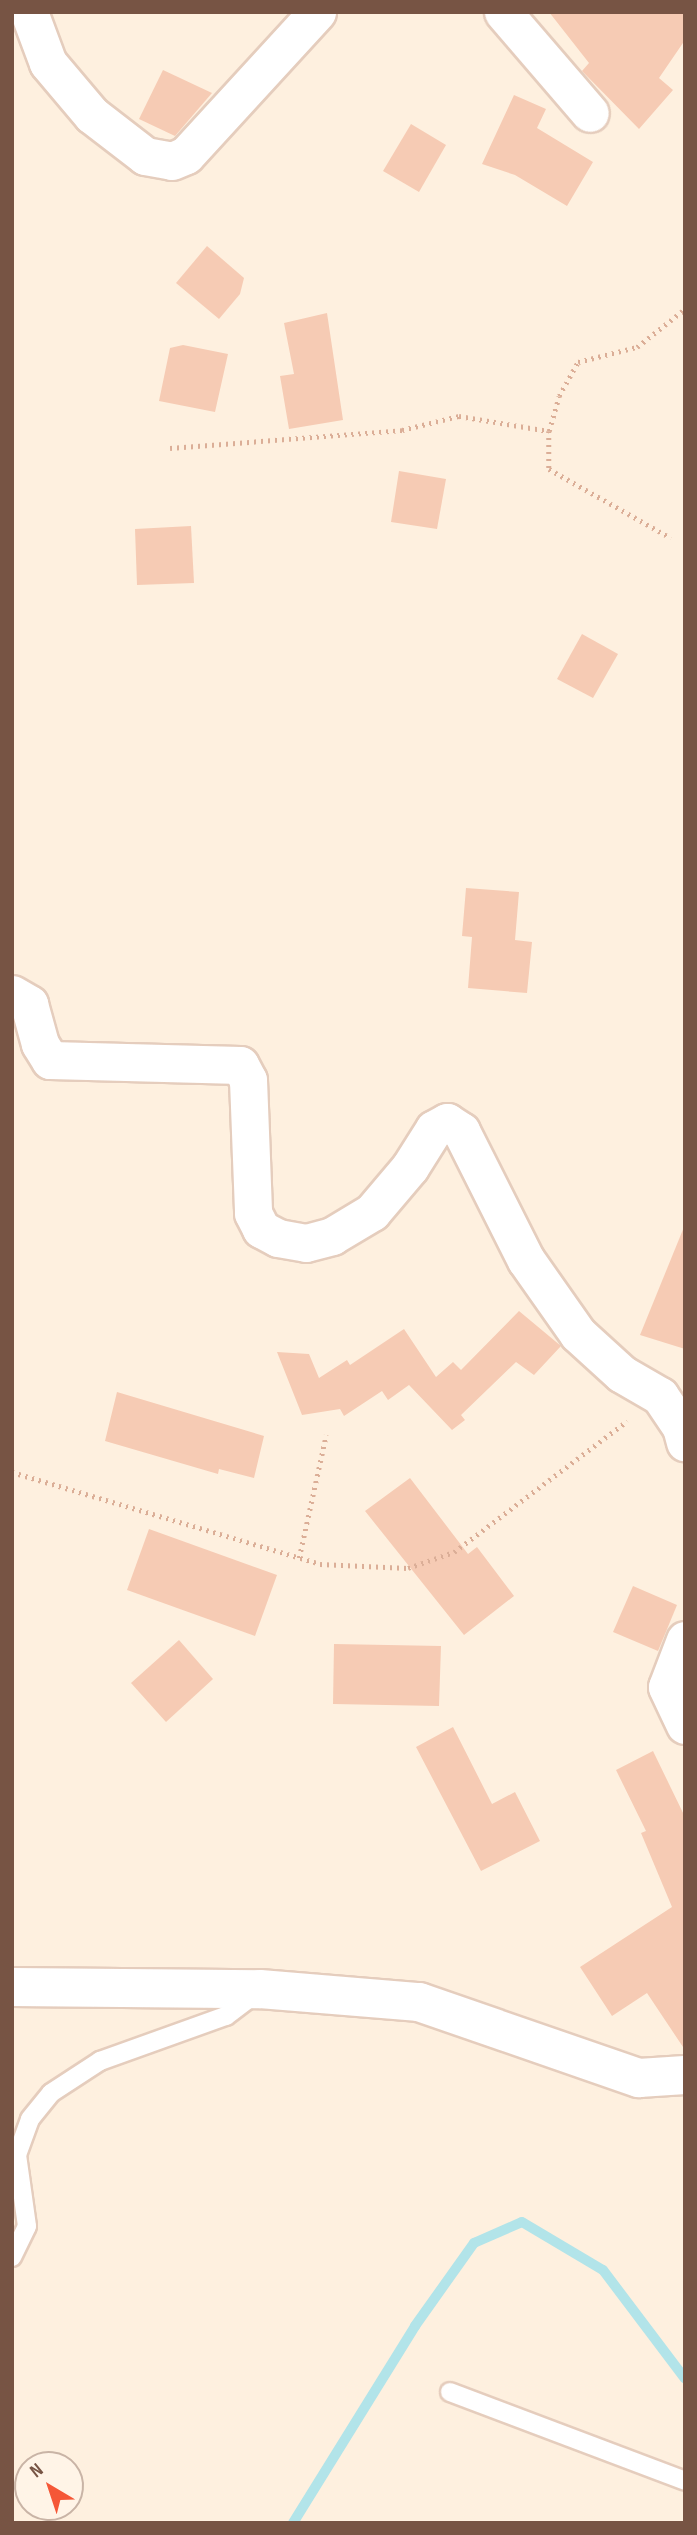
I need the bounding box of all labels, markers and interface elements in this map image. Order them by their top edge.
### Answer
north arrow [14,2451,84,2521]
text: N [26,2459,48,2483]

